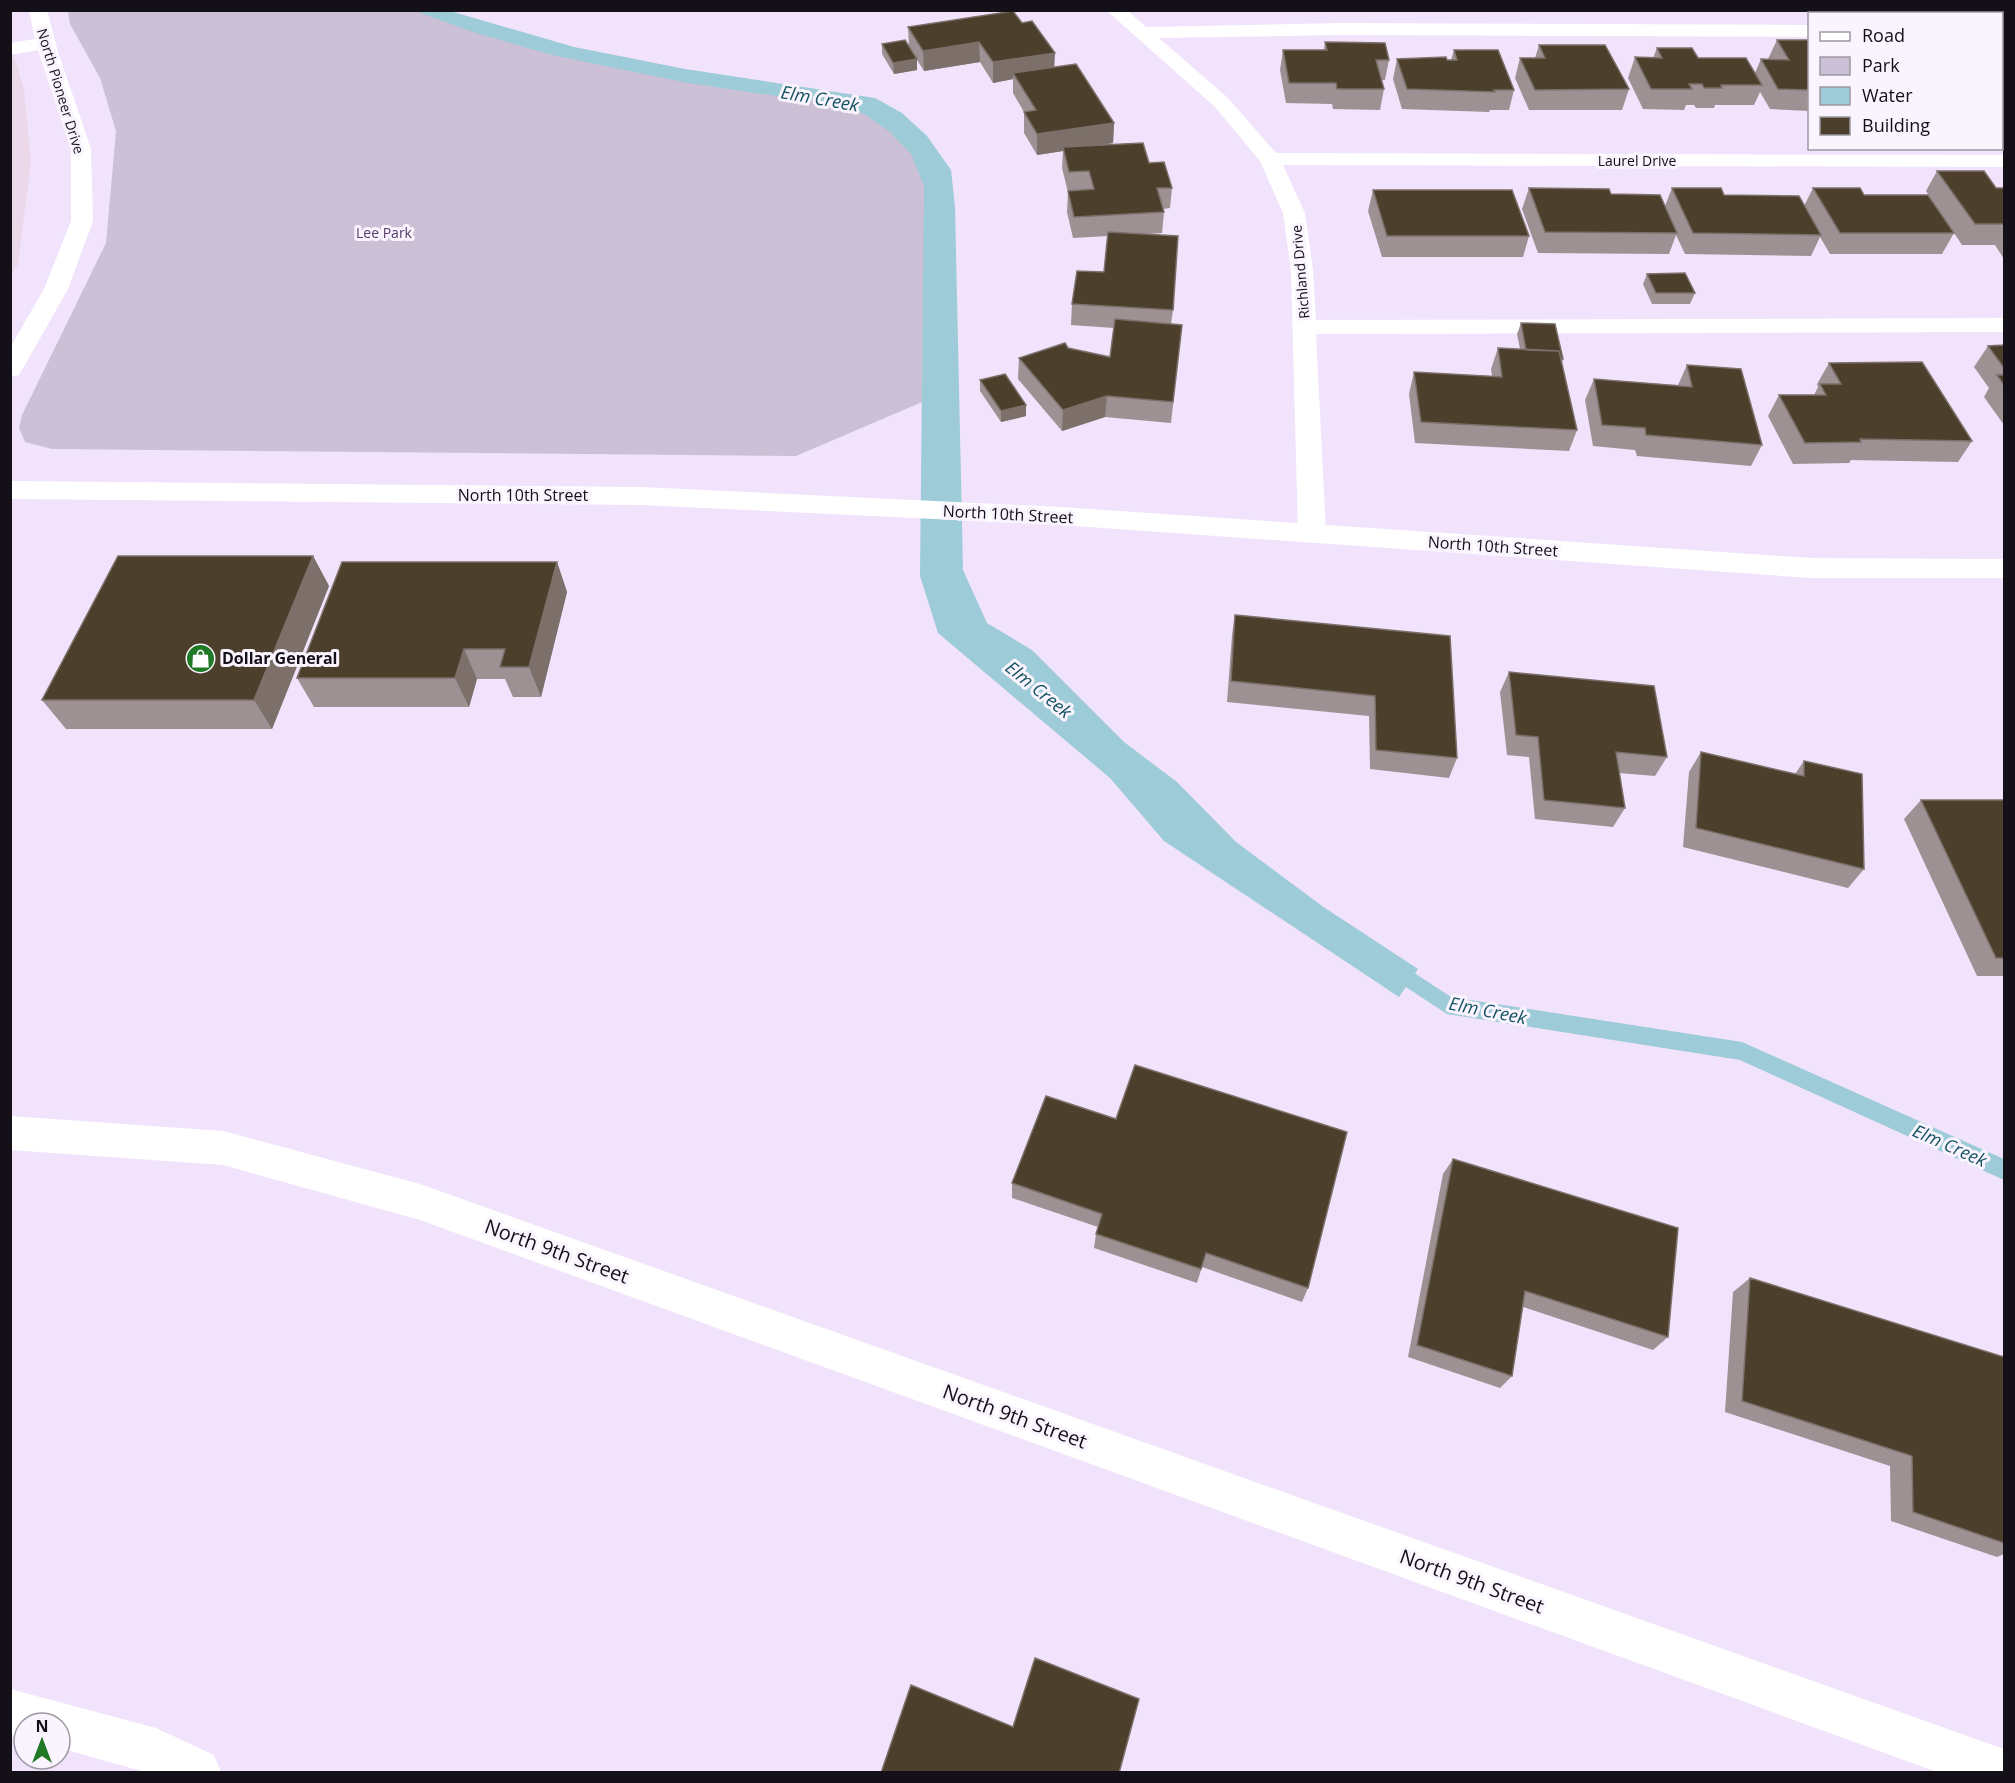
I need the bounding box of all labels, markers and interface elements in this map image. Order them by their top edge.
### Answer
legend [1808,12,2003,150]
text: Road [1862,23,1905,47]
street label: North Pioneer Drive [33,26,89,156]
text: Park [1862,53,1900,77]
water label: Elm Creek [779,79,862,117]
text: Water [1862,83,1913,107]
text: Building [1862,113,1930,137]
street label: Laurel Drive [1598,151,1676,170]
park label: Lee Park [356,223,413,242]
street label: Richland Drive [1286,224,1314,320]
street label: North 10th Street [458,484,589,506]
street label: North 10th Street [942,500,1074,528]
street label: North 10th Street [1427,530,1559,562]
shop icon: Dollar General [185,642,217,674]
place label: Dollar General [222,647,337,669]
water label: Elm Creek [1001,655,1078,724]
water label: Elm Creek [1447,991,1530,1030]
water label: Elm Creek [1909,1118,1992,1172]
street label: North 9th Street [481,1212,633,1290]
street label: North 9th Street [939,1377,1091,1455]
street label: North 9th Street [1396,1542,1548,1620]
north arrow [12,1711,72,1771]
text: N [35,1715,49,1737]

